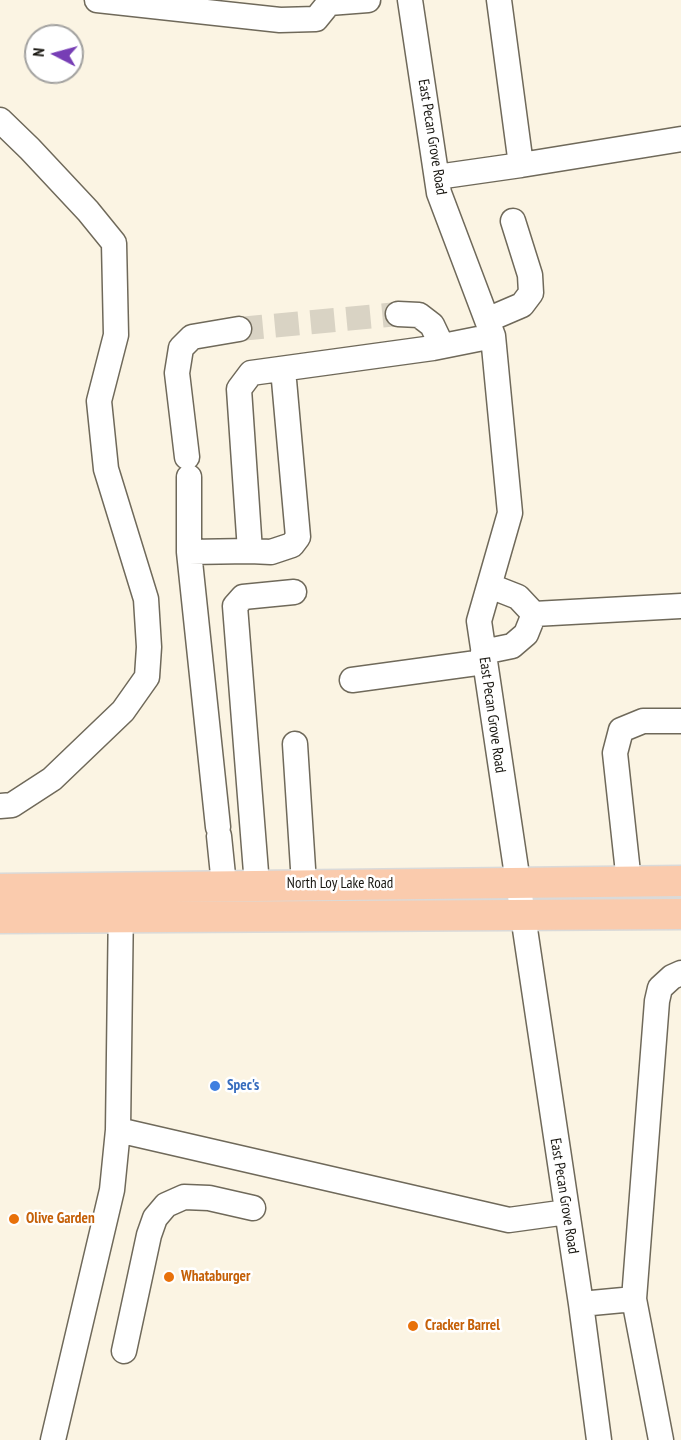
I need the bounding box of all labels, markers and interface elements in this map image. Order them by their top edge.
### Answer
north arrow [24,24,84,84]
text: N [28,47,48,58]
street label: East Pecan Grove Road [414,78,450,196]
street label: East Pecan Grove Road [475,656,509,774]
street label: North Loy Lake Road [287,875,393,893]
place label: Spec's [227,1077,259,1095]
marker: Spec's [208,1079,222,1093]
street label: East Pecan Grove Road [546,1137,582,1255]
place label: Olive Garden [26,1210,95,1228]
marker: Olive Garden [7,1212,21,1226]
place label: Whataburger [181,1268,250,1286]
marker: Whataburger [162,1270,176,1284]
place label: Cracker Barrel [425,1317,500,1335]
marker: Cracker Barrel [406,1319,420,1333]

